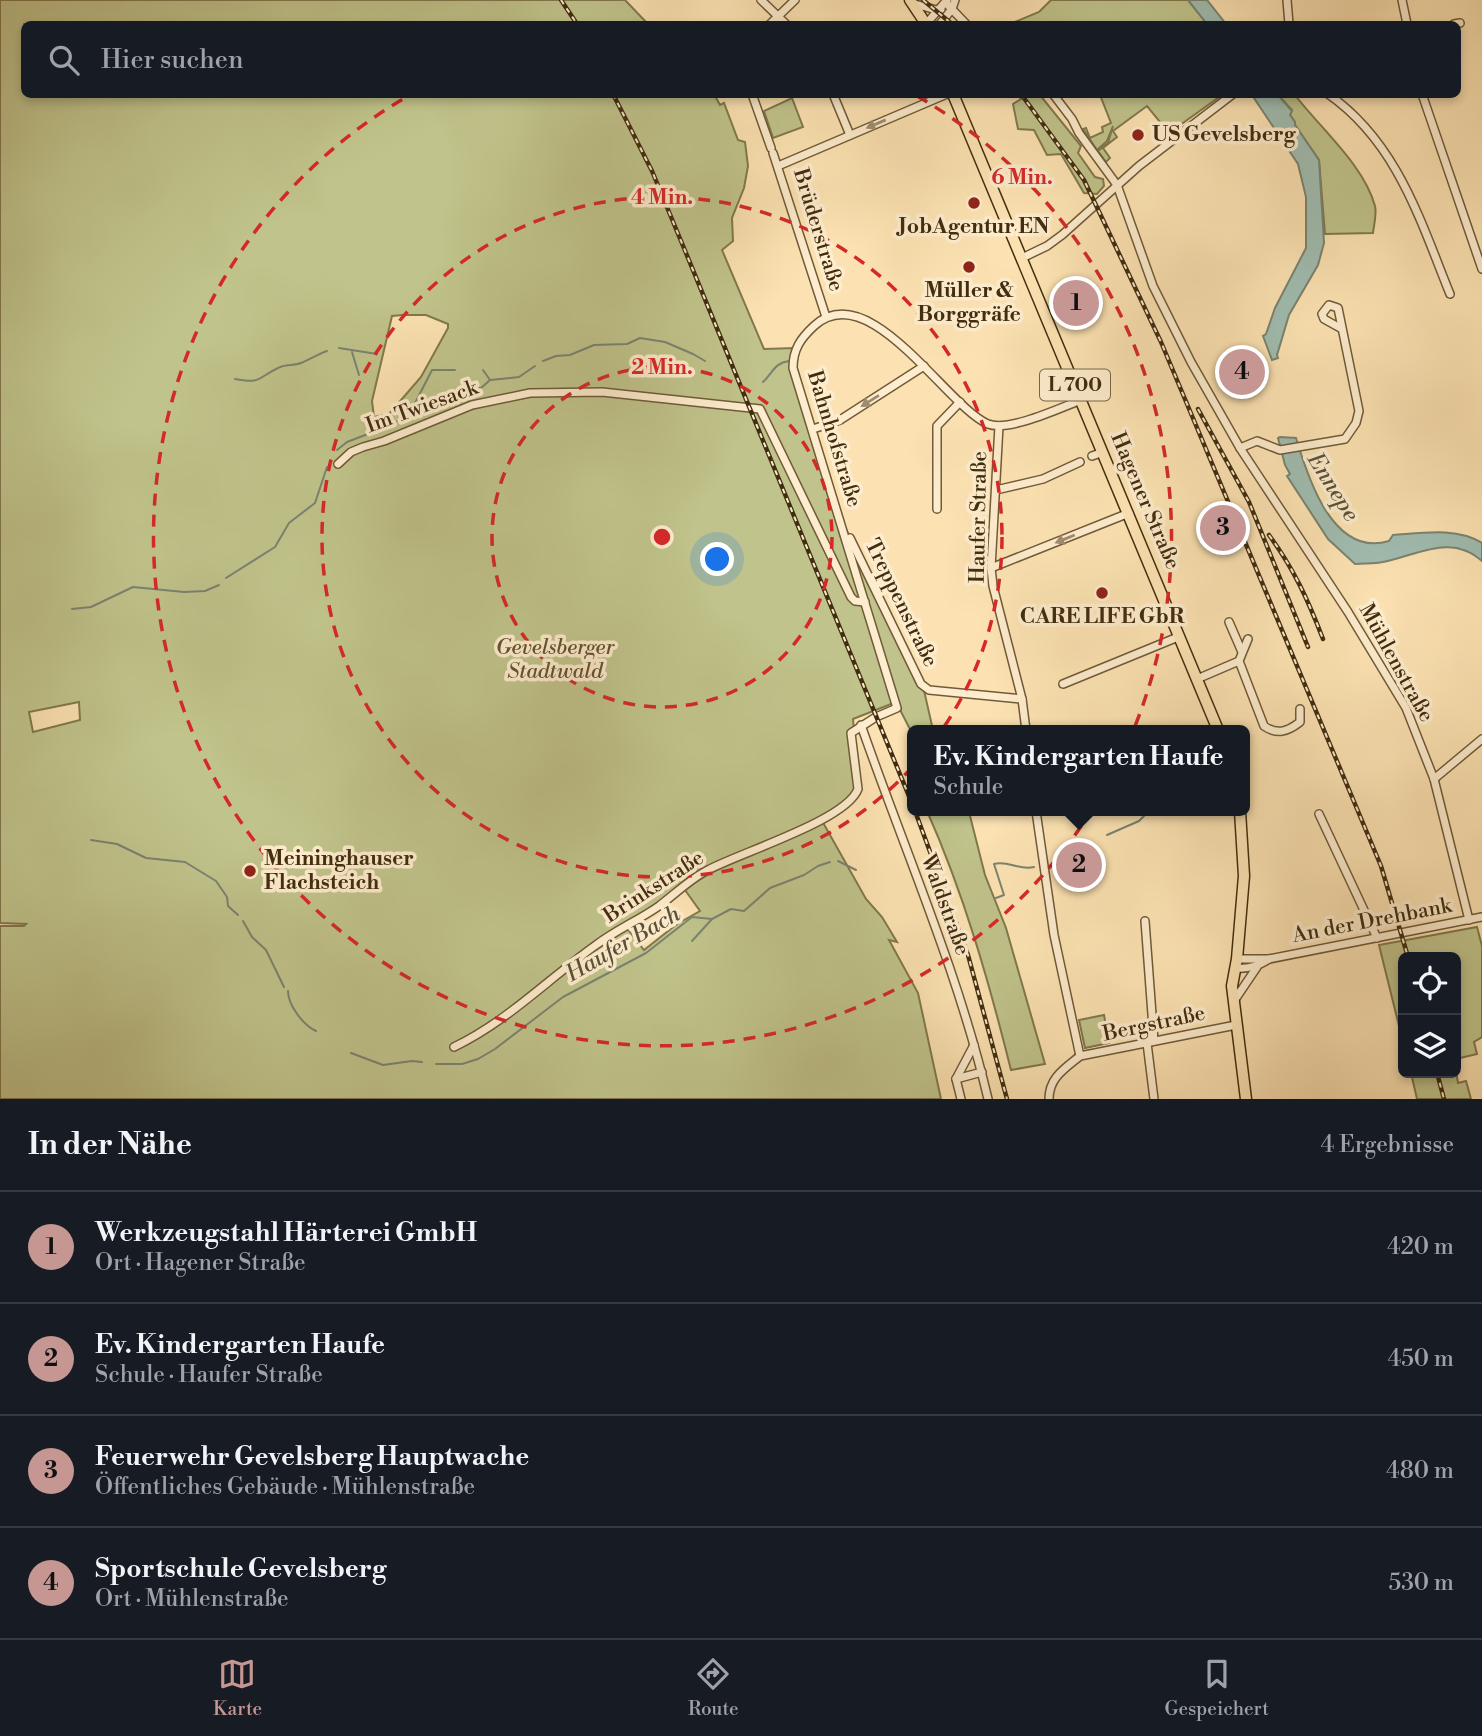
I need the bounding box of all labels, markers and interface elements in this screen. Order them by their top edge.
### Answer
search box [21,21,1461,98]
icon: search [45,41,83,79]
text: Hier suchen [101,44,243,76]
one-way arrow [865,119,886,130]
place label: US Gevelsberg [1152,122,1297,148]
marker: US Gevelsberg [1130,127,1146,143]
street label: Brüderstraße [787,165,849,294]
text: 6 Min. [991,165,1053,191]
text: 4 Min. [631,185,693,211]
marker: JobAgentur EN [966,195,982,211]
place label: JobAgentur EN [896,214,1050,240]
marker: Müller & Borggräfe [961,259,977,275]
pin: 1 [1053,277,1099,329]
place label: Müller & Borggräfe [917,278,1021,328]
pin: 4 [1219,346,1265,398]
text: 2 Min. [631,355,693,381]
street label: Bahnhofstraße [801,367,867,510]
road number: L 700 [1040,370,1110,400]
street label: Im Twiesack [363,374,482,439]
one-way arrow [861,394,880,407]
street label: Hagener Straße [1104,428,1186,574]
water label: Ennepe [1301,447,1365,527]
street label: Haufer Straße [965,451,993,583]
pin: 3 [1200,502,1246,554]
centre of rings [650,525,674,549]
one-way arrow [1055,533,1076,544]
street label: Treppenstraße [859,535,943,671]
your location [700,542,734,576]
marker: CARE LIFE GbR [1094,585,1110,601]
street label: Mühlenstraße [1353,599,1439,727]
place label: CARE LIFE GbR [1020,604,1185,630]
park label: Gevelsberger Stadtwald [496,635,615,685]
popup [907,725,1250,816]
text: Ev. Kindergarten Haufe [934,741,1223,773]
text: Schule [934,773,1003,801]
pin: 2 [1056,839,1102,891]
street label: Brinkstraße [598,845,709,930]
place label: Meininghauser Flachsteich [264,846,414,896]
street label: Waldstraße [914,850,975,959]
marker: Meininghauser Flachsteich [242,863,258,879]
street label: An der Drehbank [1289,893,1455,949]
water label: Haufer Bach [560,900,685,989]
map controls [1398,952,1461,1078]
button: locate [1398,952,1461,1015]
street label: Bergstraße [1099,1000,1208,1048]
button: layers [1398,1015,1461,1078]
text: In der Nähe [28,1126,192,1164]
text: 4 Ergebnisse [1321,1131,1454,1159]
text: Werkzeugstahl Härterei GmbH [95,1217,477,1249]
text: 1 [45,1233,57,1261]
text: 420 m [1387,1233,1454,1261]
text: Ort · Hagener Straße [95,1249,306,1277]
text: Ev. Kindergarten Haufe [95,1329,385,1361]
text: 2 [44,1345,58,1373]
text: 450 m [1388,1345,1454,1373]
text: Schule · Haufer Straße [95,1361,323,1389]
text: Feuerwehr Gevelsberg Hauptwache [95,1441,529,1473]
text: 3 [44,1457,58,1485]
text: 480 m [1386,1457,1454,1485]
text: Öffentliches Gebäude · Mühlenstraße [95,1473,475,1501]
text: Sportschule Gevelsberg [95,1553,386,1585]
text: 4 [43,1569,59,1597]
text: 530 m [1388,1569,1454,1597]
text: Ort · Mühlenstraße [95,1585,289,1613]
tab: Karte [213,1655,262,1721]
tab: Route [688,1655,739,1721]
tab: Gespeichert [1164,1655,1269,1721]

